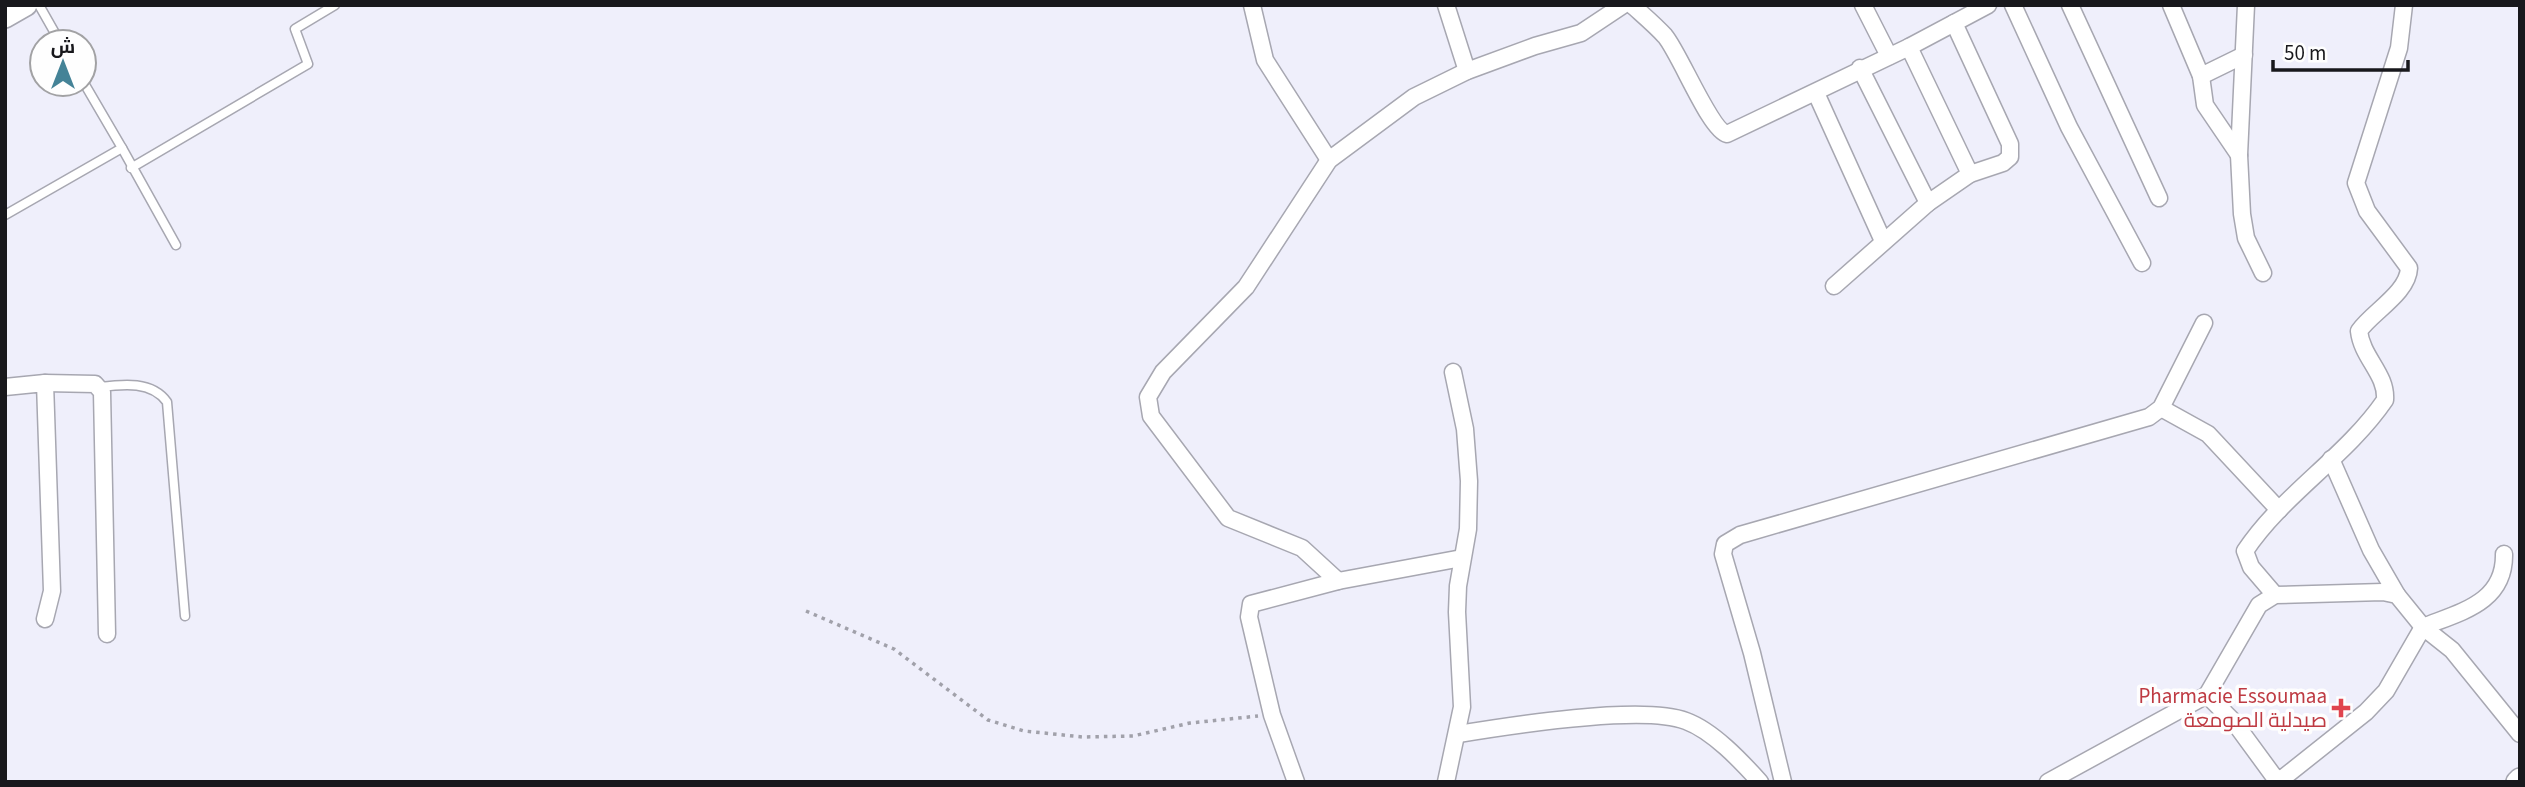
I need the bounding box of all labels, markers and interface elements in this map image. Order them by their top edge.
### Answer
north arrow [28,28,98,98]
scale bar [2273,28,2408,72]
text: ش [51,34,75,61]
text: 50 m [2284,38,2326,68]
place label: Pharmacie Essoumaa صيدلية الصومعة [2138,681,2327,735]
marker: Pharmacie Essoumaa صيدلية الصومعة [2333,700,2349,716]

